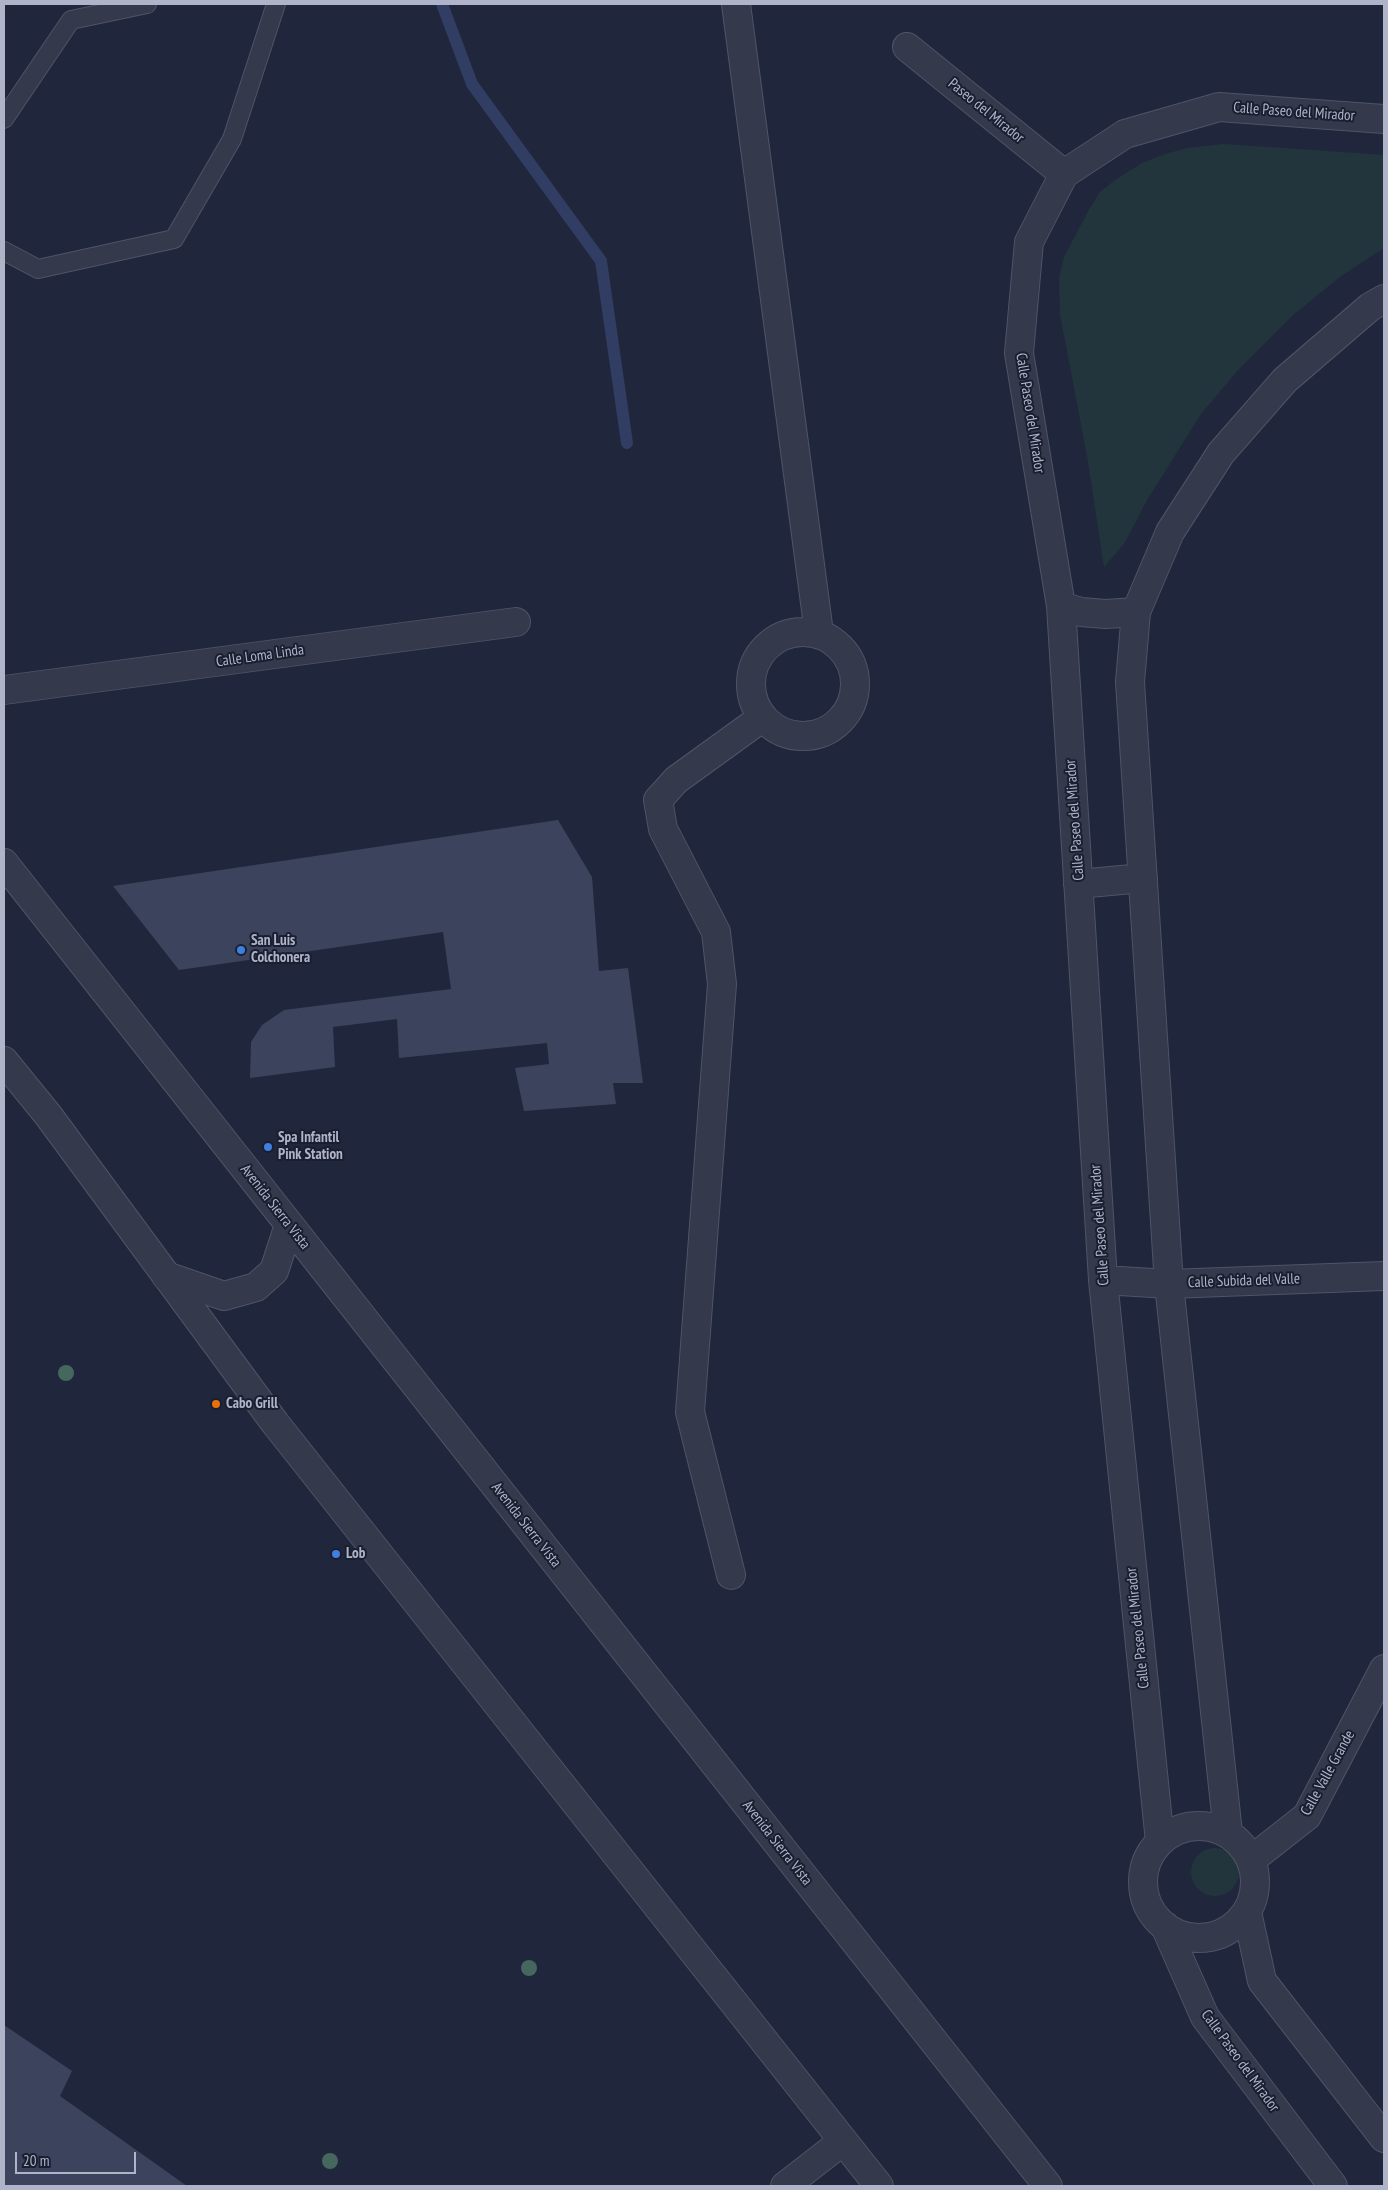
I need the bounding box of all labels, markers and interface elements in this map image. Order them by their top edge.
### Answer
street label: Paseo del Mirador [944,75,1028,147]
street label: Calle Paseo del Mirador [1233,99,1355,125]
street label: Calle Paseo del Mirador [1012,352,1048,474]
street label: Calle Loma Linda [215,641,305,671]
street label: Calle Paseo del Mirador [1062,759,1088,881]
place label: San Luis Colchonera [251,932,310,967]
marker: San Luis Colchonera [235,944,247,956]
place label: Spa Infantil Pink Station [278,1129,343,1164]
marker: Spa Infantil Pink Station [262,1141,274,1153]
street label: Avenida Sierra Vista [236,1161,314,1253]
street label: Calle Paseo del Mirador [1087,1164,1113,1286]
street label: Calle Subida del Valle [1188,1270,1300,1292]
place label: Cabo Grill [226,1395,278,1413]
marker: Cabo Grill [210,1398,222,1410]
street label: Avenida Sierra Vista [487,1479,565,1571]
place label: Lob [346,1545,365,1563]
marker: Lob [330,1548,342,1560]
street label: Calle Paseo del Mirador [1123,1567,1153,1689]
street label: Calle Valle Grande [1297,1727,1359,1819]
street label: Avenida Sierra Vista [738,1797,816,1889]
street label: Calle Paseo del Mirador [1197,2007,1283,2115]
scale bar [18,2142,139,2174]
text: 20 m [23,2151,49,2170]

